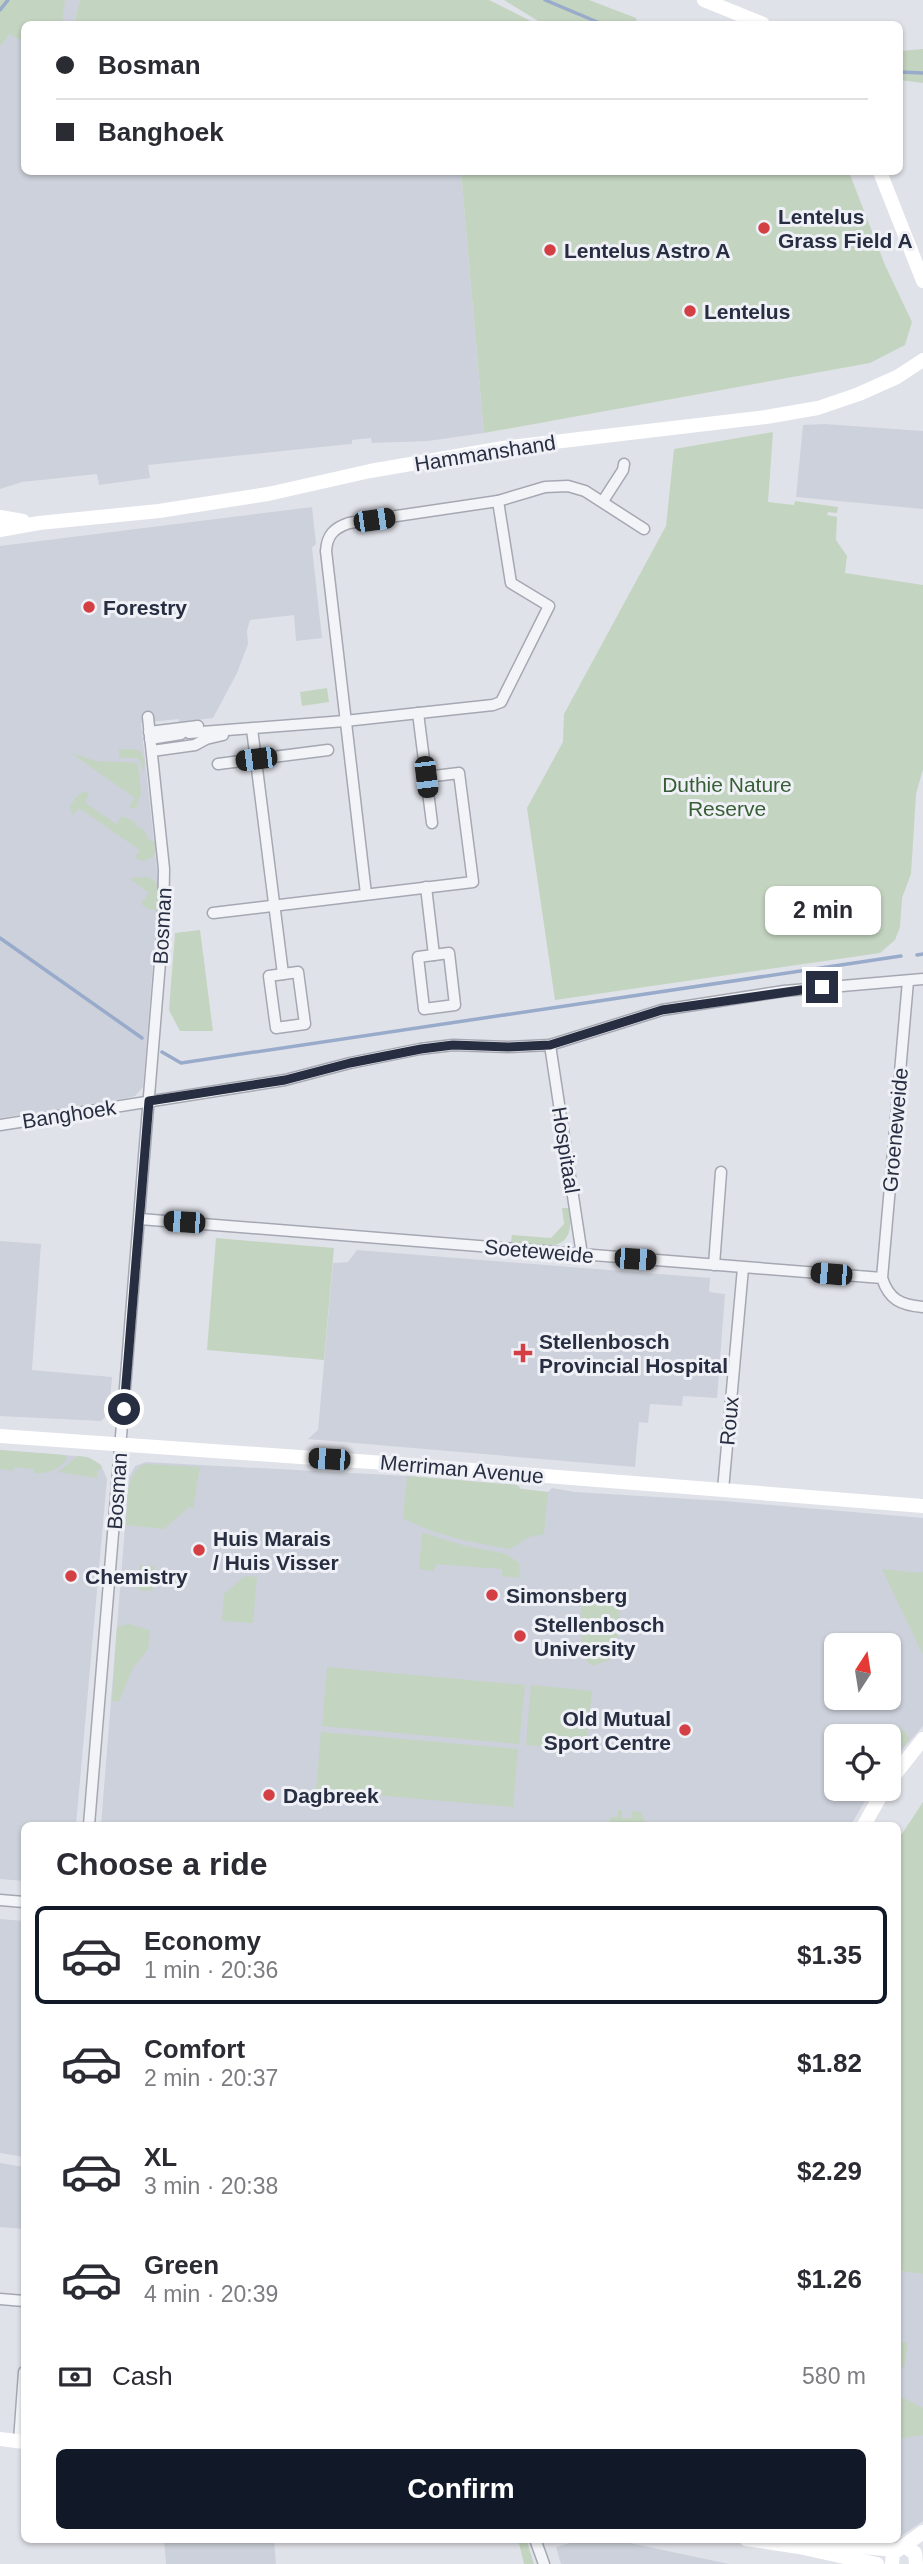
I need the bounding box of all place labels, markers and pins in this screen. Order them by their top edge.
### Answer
place label: Lentelus Grass Field A [778,205,913,252]
marker: Lentelus Grass Field A [756,220,772,236]
place label: Lentelus Astro A [564,239,730,262]
marker: Lentelus Astro A [542,242,558,258]
place label: Lentelus [704,300,790,323]
marker: Lentelus [682,303,698,319]
place label: Forestry [103,596,187,619]
marker: Forestry [81,599,97,615]
place label: Stellenbosch Provincial Hospital [539,1330,728,1377]
marker: Stellenbosch Provincial Hospital [513,1343,533,1363]
place label: Huis Marais / Huis Visser [213,1527,339,1574]
marker: Huis Marais / Huis Visser [191,1542,207,1558]
place label: Chemistry [85,1565,188,1588]
marker: Chemistry [63,1568,79,1584]
place label: Simonsberg [506,1584,627,1607]
marker: Simonsberg [484,1587,500,1603]
place label: Stellenbosch University [534,1613,665,1660]
marker: Stellenbosch University [512,1628,528,1644]
place label: Old Mutual Sport Centre [544,1707,671,1754]
marker: Old Mutual Sport Centre [677,1722,693,1738]
place label: Dagbreek [283,1784,379,1807]
marker: Dagbreek [261,1787,277,1803]

